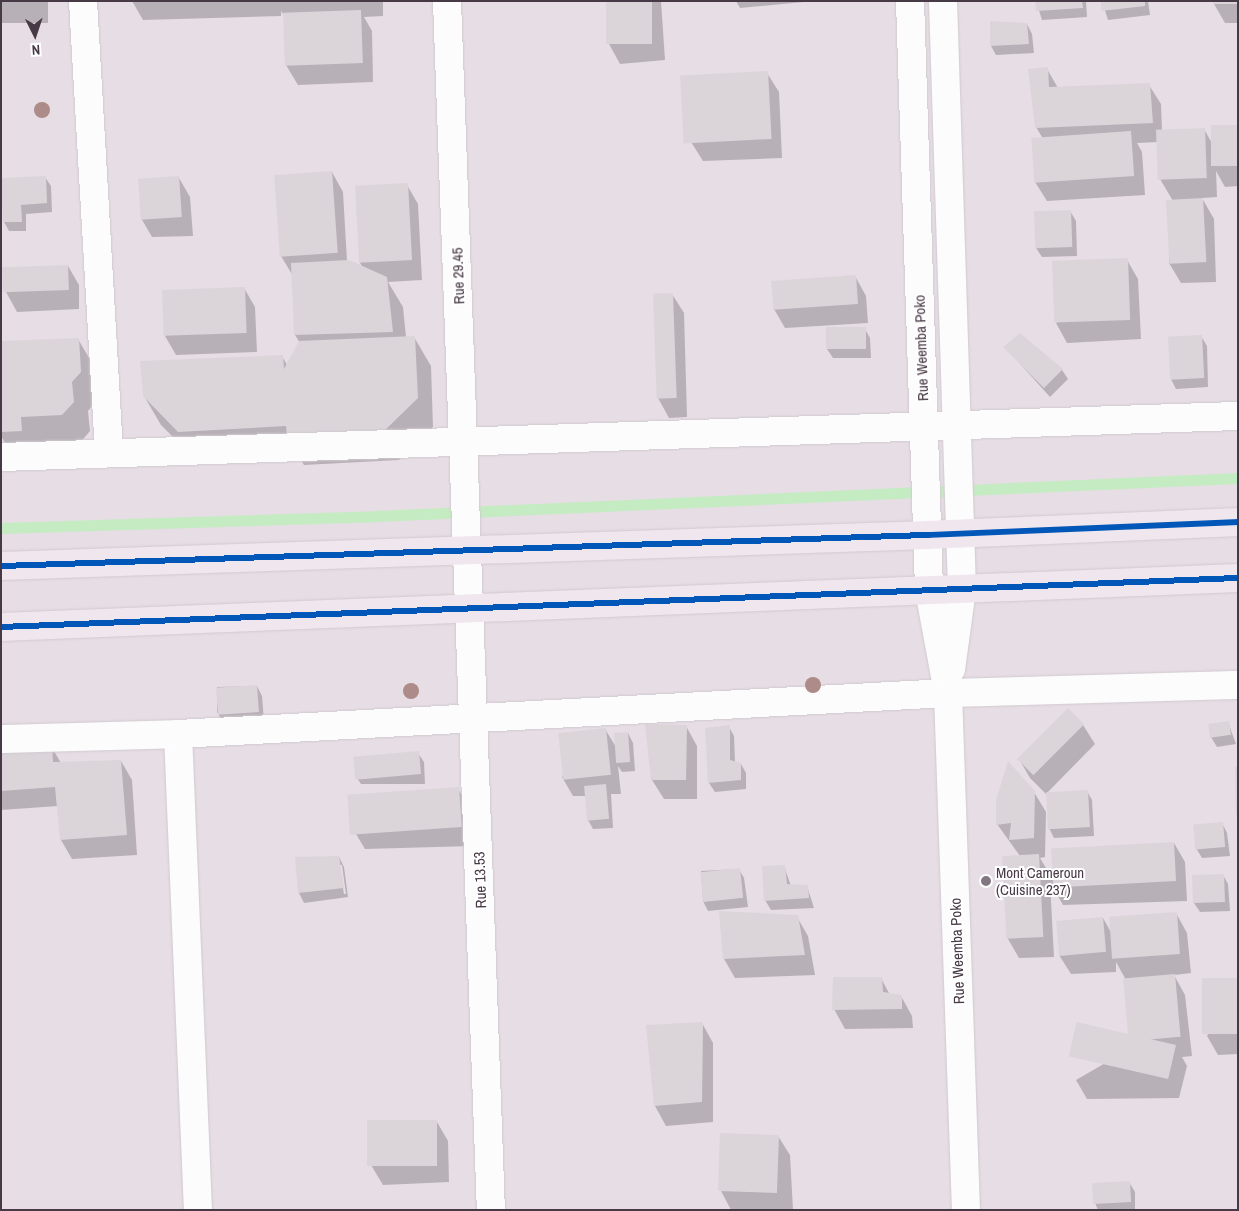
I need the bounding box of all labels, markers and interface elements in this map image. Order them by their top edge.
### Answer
north arrow [10,10,60,60]
text: N [31,41,41,59]
street label: Rue 29.45 [448,247,468,305]
street label: Rue Weemba Poko [910,294,932,402]
street label: Rue 13.53 [470,851,490,909]
place label: Mont Cameroun (Cuisine 237) [996,863,1084,898]
marker: Mont Cameroun (Cuisine 237) [980,875,992,887]
street label: Rue Weemba Poko [946,897,968,1005]

